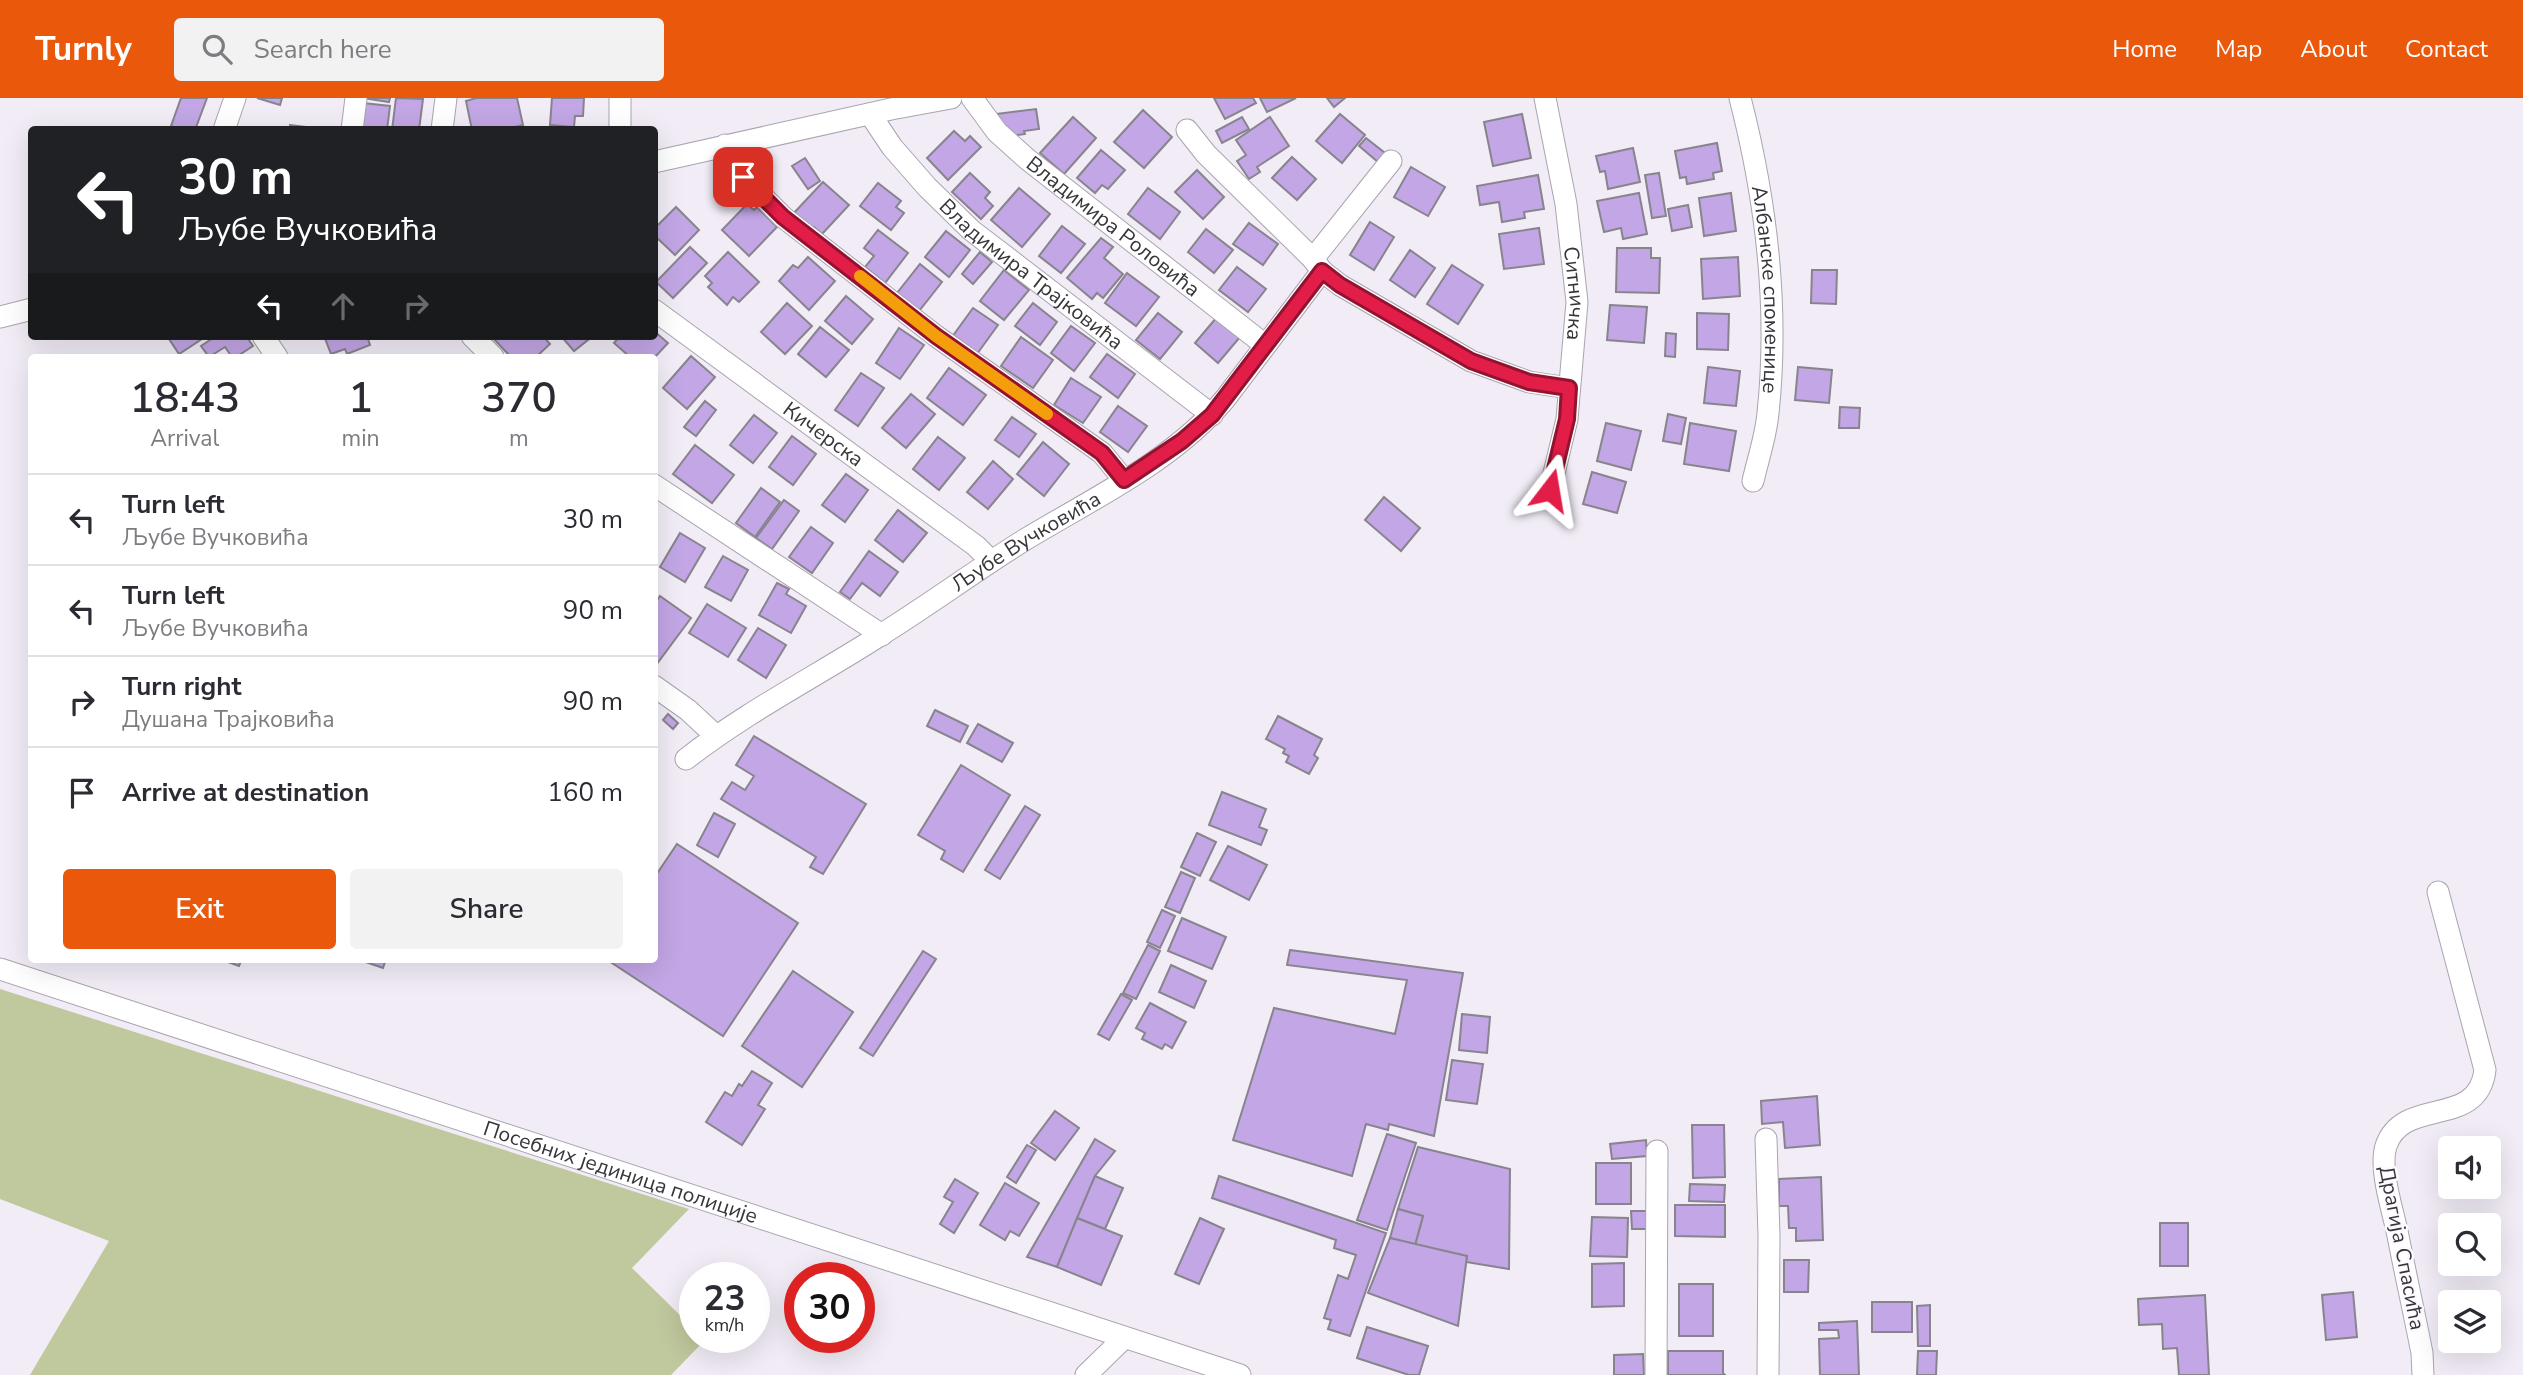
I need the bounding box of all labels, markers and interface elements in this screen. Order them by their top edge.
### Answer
search box [174,18,664,81]
text: Turnly [35,27,132,72]
icon: search [198,30,236,68]
text: Search here [254,32,392,67]
text: Home [2112,33,2177,65]
text: Map [2215,33,2262,65]
text: About [2300,33,2367,65]
text: Contact [2405,33,2488,65]
text: 30 m [178,144,293,211]
pin [713,147,773,207]
street label: Владимира Роловића [1021,150,1206,303]
icon: left [63,154,154,245]
icon: arrive [724,158,762,196]
street label: Албанске споменице [1745,183,1786,395]
street label: Владимира Трајковића [933,193,1129,356]
text: Љубе Вучковића [178,208,438,251]
street label: Ситничка [1557,245,1591,342]
icon: left [251,287,289,325]
icon: ahead [324,287,362,325]
icon: right [397,287,435,325]
text: 18:43 [129,370,240,427]
text: 1 [348,370,373,427]
text: 370 [481,370,557,427]
street label: Кичерска [777,395,869,473]
text: Arrival [150,423,219,454]
text: min [342,423,380,454]
text: m [509,423,529,454]
position arrow [1513,453,1587,527]
street label: Љубе Вучковића [946,485,1106,598]
text: Turn left [122,487,225,522]
icon: left [63,501,101,539]
text: 30 m [563,502,623,537]
text: Љубе Вучковића [122,522,309,553]
text: Turn left [122,578,225,613]
icon: left [63,592,101,630]
text: 90 m [563,593,623,628]
text: Љубе Вучковића [122,613,309,644]
text: Turn right [122,669,241,704]
icon: right [63,683,101,721]
text: 90 m [563,684,623,719]
text: Душана Трајковића [122,704,335,735]
icon: arrive [63,774,101,812]
text: Arrive at destination [122,775,369,810]
text: 160 m [547,775,623,810]
button: Exit [63,869,336,949]
button: Share [350,869,623,949]
street label: Посебних јединица полиције [480,1114,761,1230]
map controls [2438,1136,2501,1353]
button: sound [2438,1136,2501,1199]
street label: Драгија Спасића [2372,1163,2432,1333]
button: search [2438,1213,2501,1276]
speed limit sign: 30 [784,1262,875,1353]
text: 23 [703,1275,746,1322]
button: layers [2438,1290,2501,1353]
text: km/h [705,1313,744,1337]

